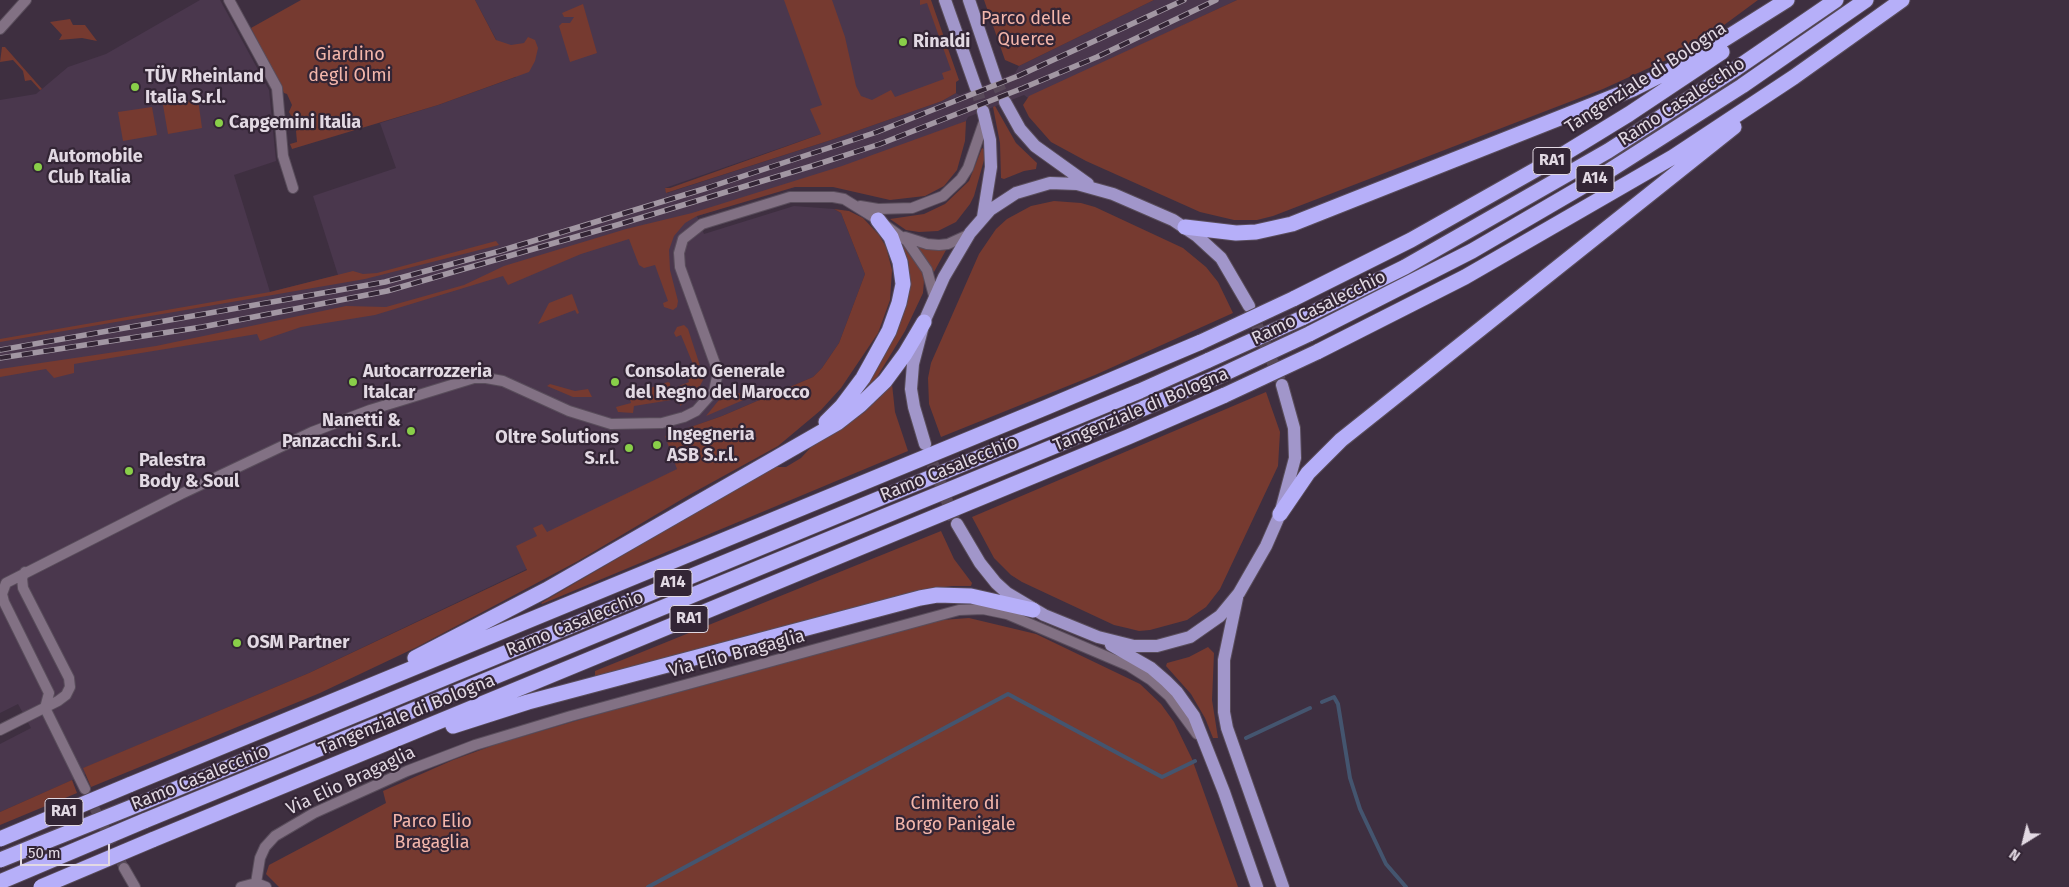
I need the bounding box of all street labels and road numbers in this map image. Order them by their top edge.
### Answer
street label: Tangenziale di Bologna [1561,18,1731,138]
street label: Ramo Casalecchio [1615,53,1749,151]
road number: RA1 [1533,148,1571,175]
road number: A14 [1576,165,1614,192]
street label: Ramo Casalecchio [1248,266,1390,350]
street label: Tangenziale di Bologna [1050,363,1232,457]
street label: Ramo Casalecchio [877,432,1021,506]
road number: A14 [654,570,692,596]
street label: Ramo Casalecchio [503,587,647,661]
road number: RA1 [670,606,708,632]
street label: Via Elio Bragaglia [667,625,807,683]
street label: Tangenziale di Bologna [316,670,498,760]
street label: Ramo Casalecchio [128,741,272,815]
street label: Via Elio Bragaglia [283,742,419,820]
road number: RA1 [45,799,83,826]

